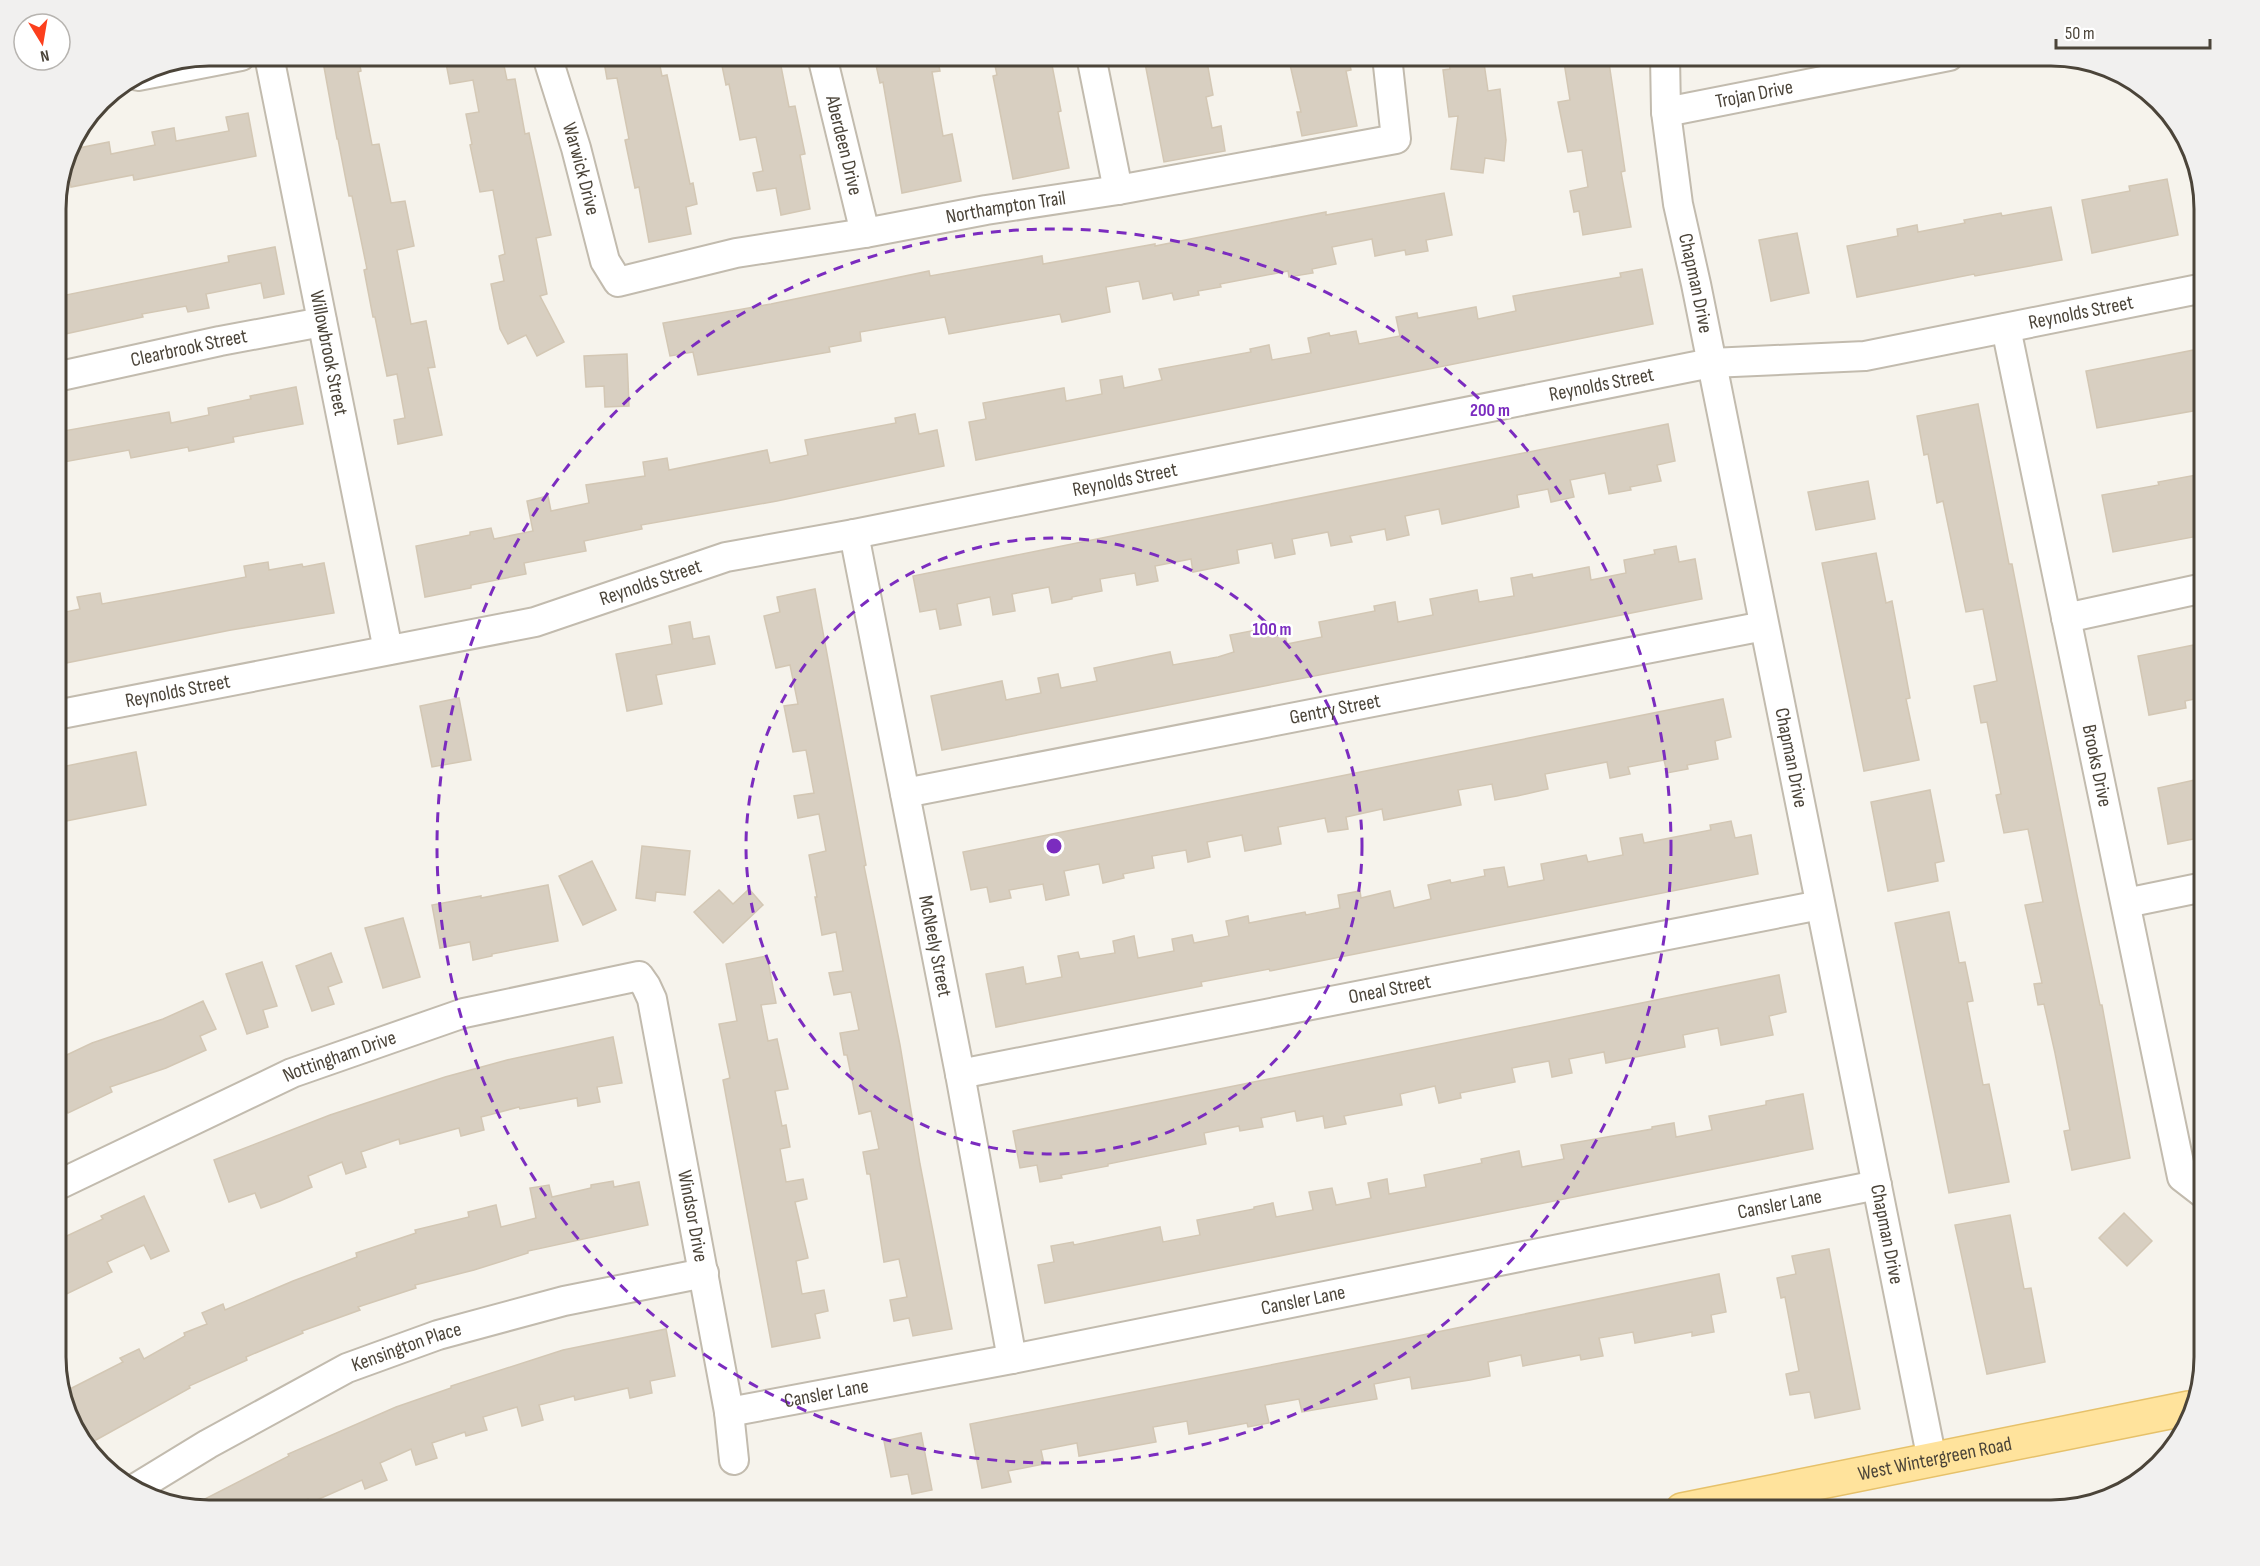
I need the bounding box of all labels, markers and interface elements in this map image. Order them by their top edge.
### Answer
north arrow [12,12,72,72]
scale bar [2056,12,2210,50]
text: 50 m [2065,23,2095,44]
text: N [39,45,51,65]
street label: Trojan Drive [1714,75,1795,114]
street label: Aberdeen Drive [820,92,867,198]
street label: Warwick Drive [557,120,605,218]
street label: Northampton Trail [944,186,1067,229]
street label: Chapman Drive [1673,231,1718,335]
street label: Willowbrook Street [304,288,353,418]
street label: Reynolds Street [2026,290,2135,335]
street label: Clearbrook Street [128,324,249,372]
street label: Reynolds Street [1547,363,1656,407]
text: 200 m [1470,400,1510,421]
street label: Reynolds Street [1070,458,1179,502]
street label: Reynolds Street [596,554,705,611]
text: 100 m [1253,619,1292,640]
street label: Reynolds Street [123,669,232,713]
street label: Gentry Street [1288,689,1382,730]
street label: Chapman Drive [1769,706,1813,810]
street label: Brooks Drive [2076,722,2117,809]
centre of rings [1044,836,1064,856]
street label: McNeely Street [913,893,957,999]
street label: Oneal Street [1347,970,1433,1009]
street label: Nottingham Drive [279,1026,399,1088]
street label: Windsor Drive [672,1168,713,1264]
street label: Chapman Drive [1865,1182,1908,1286]
street label: Cansler Lane [1736,1184,1824,1225]
street label: Cansler Lane [1259,1280,1347,1321]
street label: Kensington Place [348,1317,464,1377]
street label: Cansler Lane [782,1374,870,1413]
street label: West Wintergreen Road [1856,1432,2014,1486]

